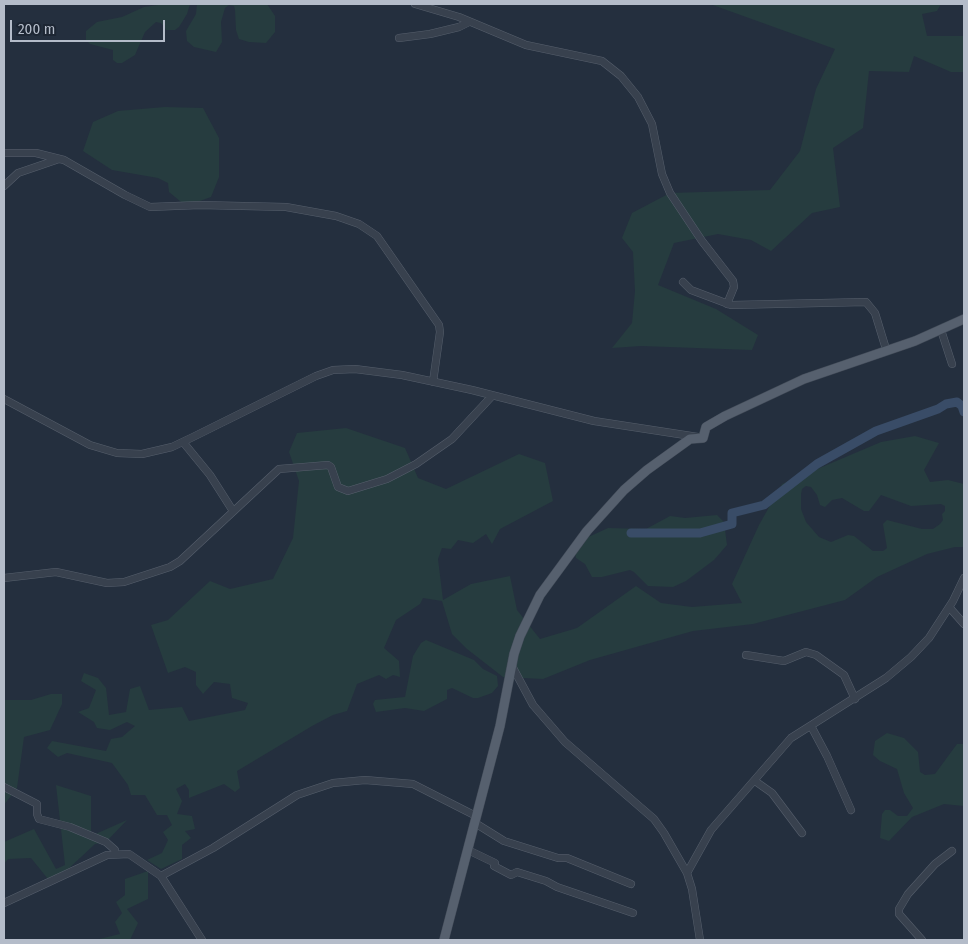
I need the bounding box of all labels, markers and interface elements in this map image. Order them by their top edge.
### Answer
scale bar [12,10,168,42]
text: 200 m [18,20,55,38]

